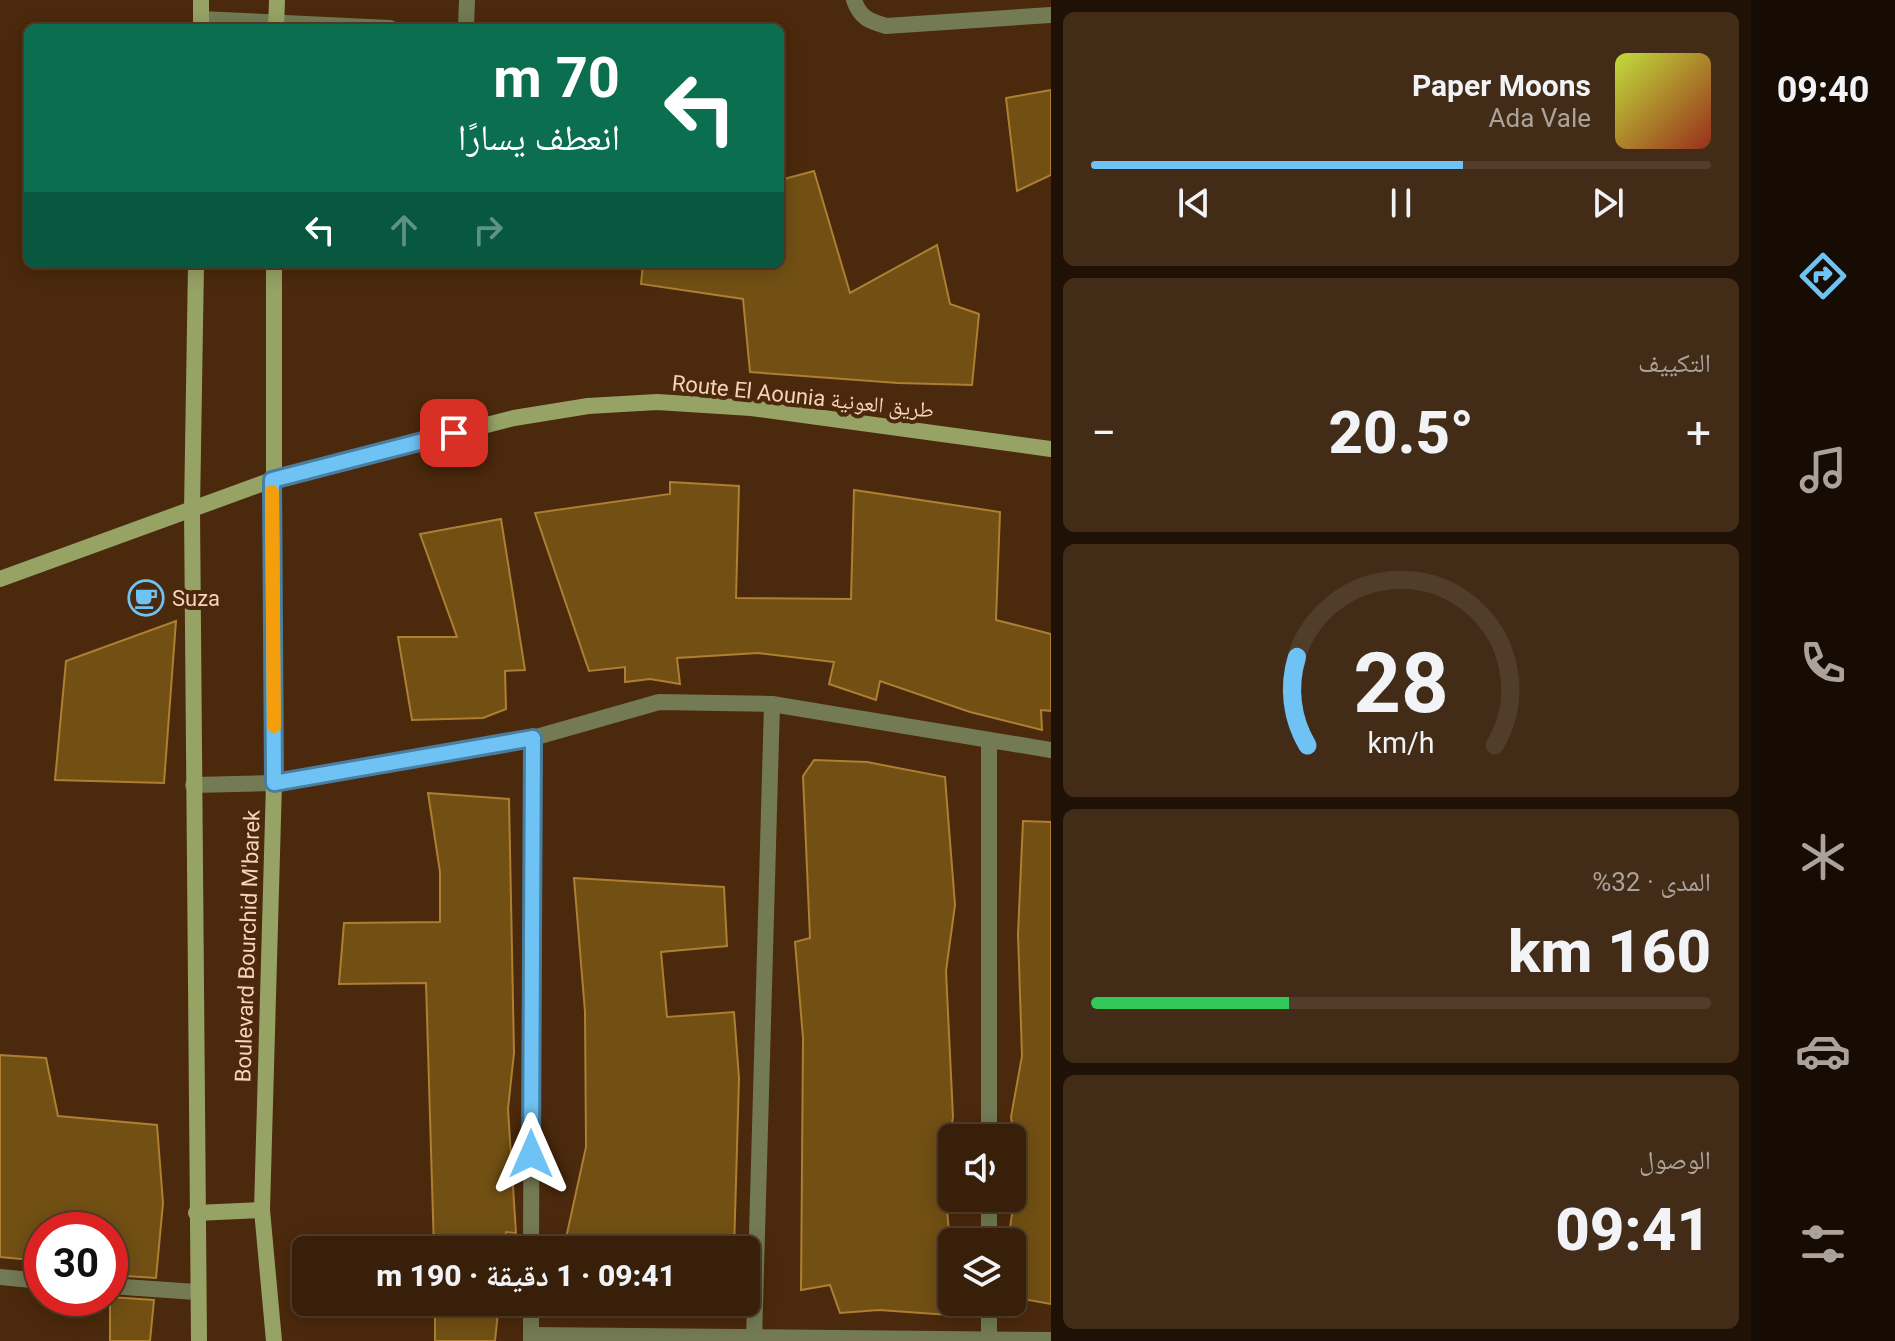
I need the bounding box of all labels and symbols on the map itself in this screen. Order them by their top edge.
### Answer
street label: Route El Aounia طريق العونية [671,370,935,424]
pin [420,399,488,467]
cafe icon: Suza [127,579,165,617]
place label: Suza [172,586,220,611]
street label: Boulevard Bourchid M'barek [230,808,265,1083]
position arrow [489,1112,573,1196]
speed limit sign: 30 [24,1212,128,1316]

